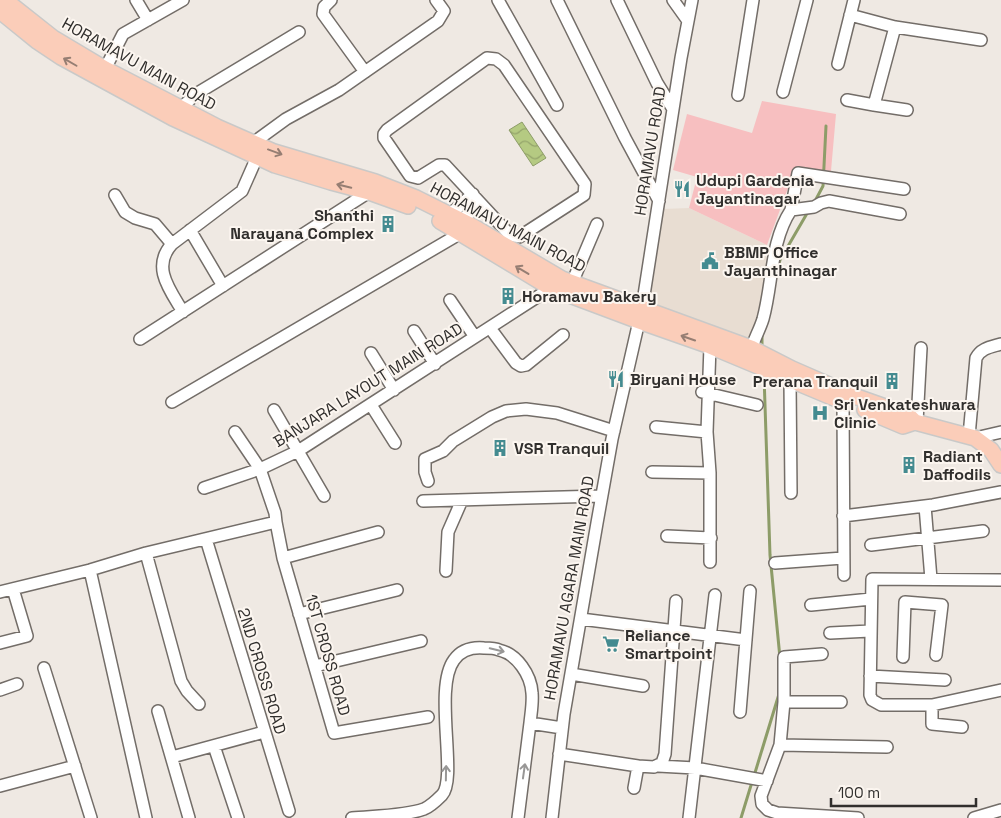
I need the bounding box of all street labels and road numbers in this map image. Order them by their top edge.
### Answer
street label: HORAMAVU MAIN ROAD [58,13,220,115]
street label: HORAMAVU ROAD [629,85,671,217]
street label: HORAMAVU MAIN ROAD [427,177,589,277]
street label: BANJARA LAYOUT MAIN ROAD [269,318,467,452]
street label: HORAMAVU AGARA MAIN ROAD [539,474,599,702]
street label: 1ST CROSS ROAD [301,592,355,718]
street label: 2ND CROSS ROAD [233,605,291,737]

